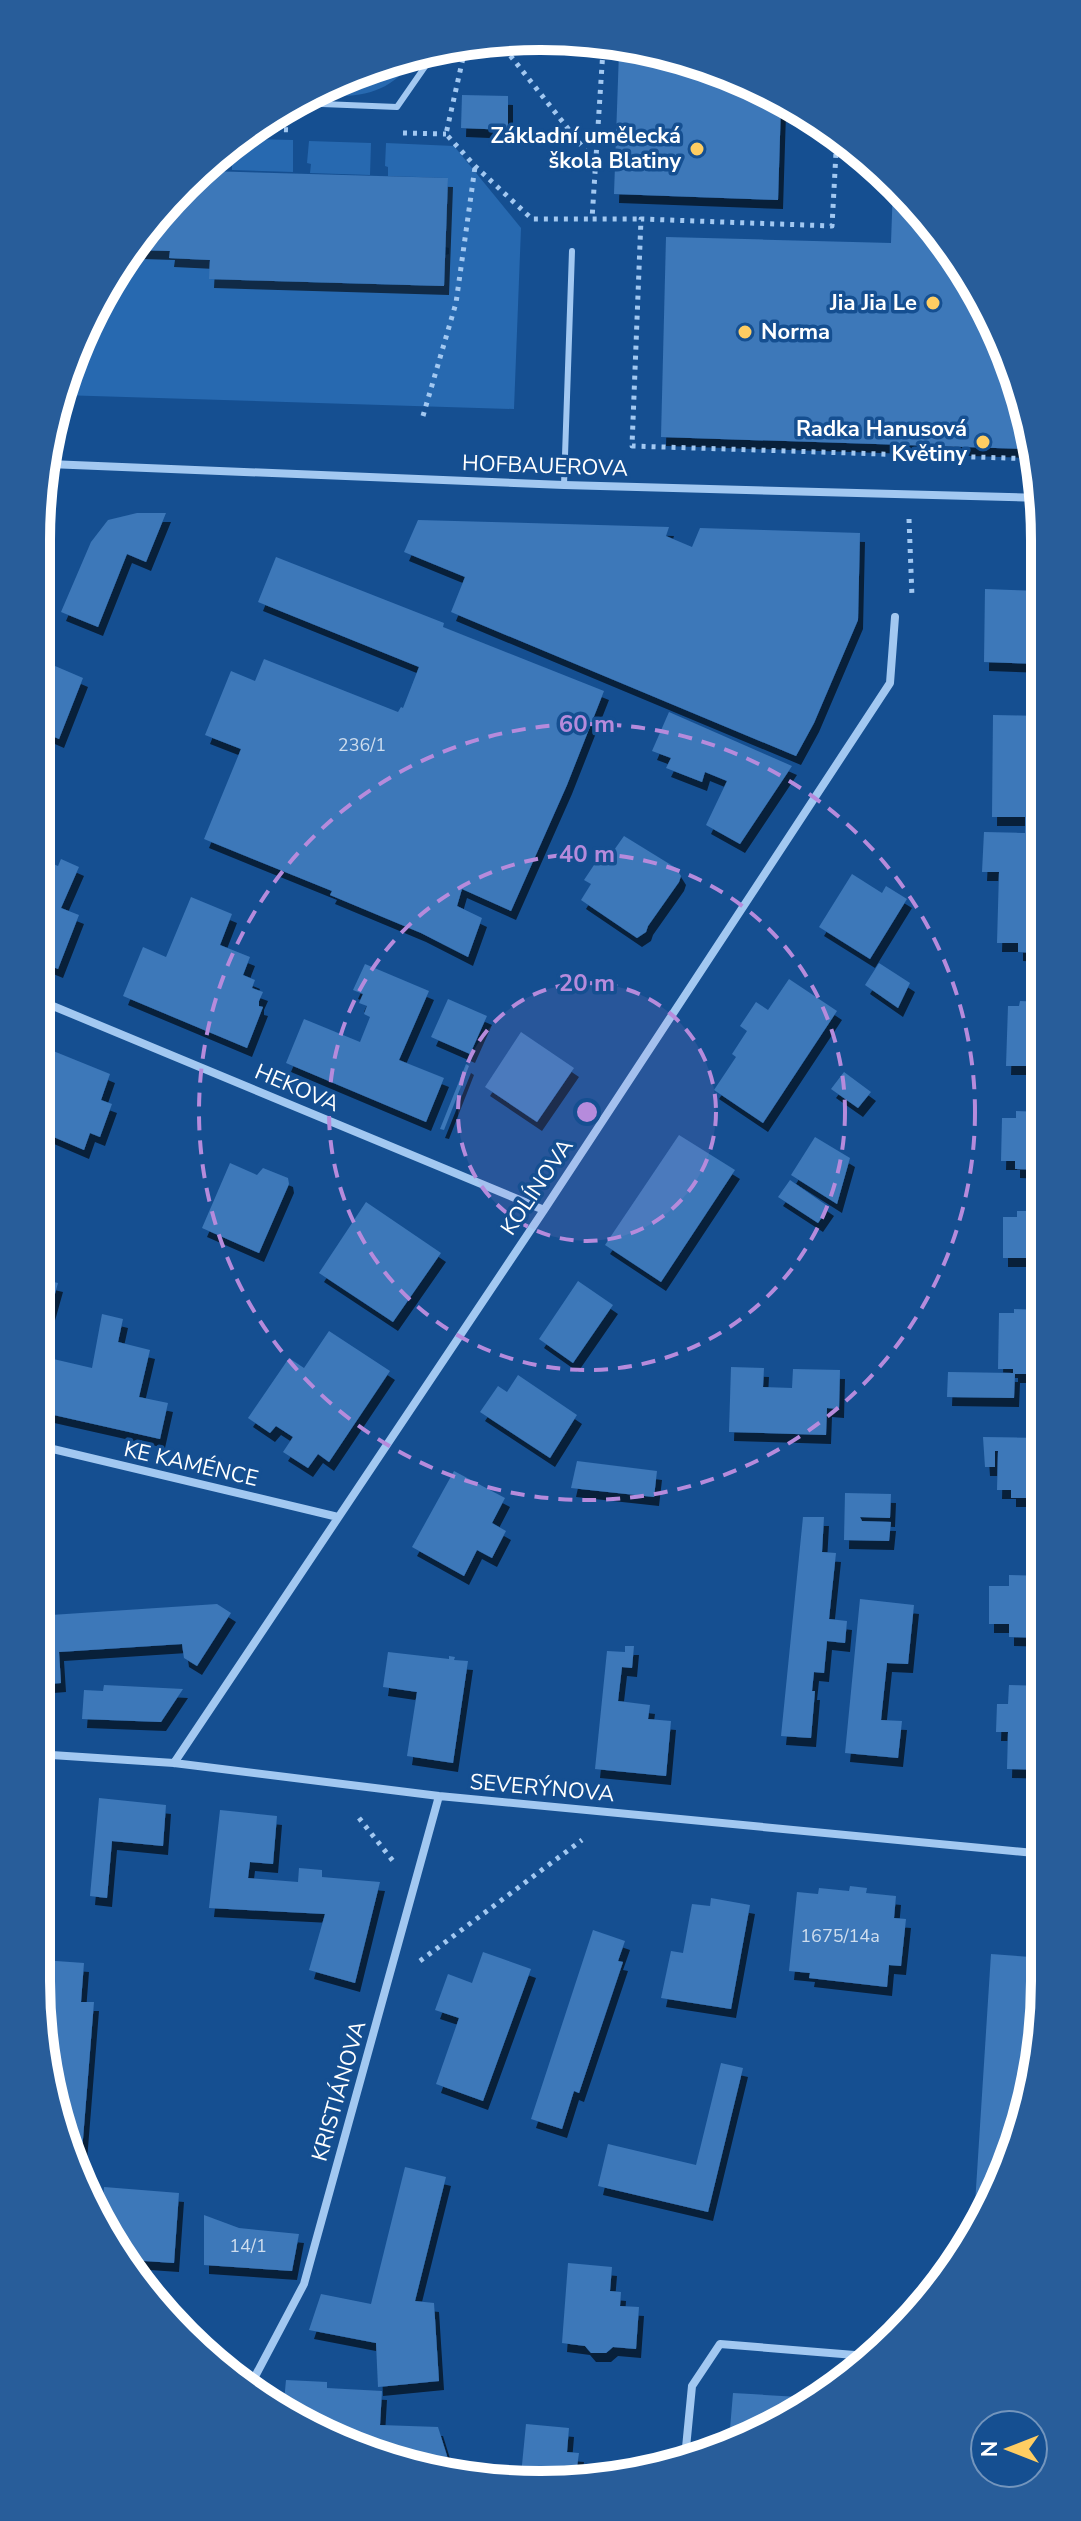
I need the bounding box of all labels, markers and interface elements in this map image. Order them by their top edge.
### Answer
place label: Základní umělecká škola Blatiny [491,121,681,176]
marker: Základní umělecká škola Blatiny [688,140,706,158]
place label: Jia Jia Le [829,288,917,318]
marker: Jia Jia Le [924,294,942,312]
place label: Norma [761,317,830,347]
marker: Norma [736,323,754,341]
place label: Radka Hanusová Květiny [796,414,967,469]
marker: Radka Hanusová Květiny [974,433,992,451]
street label: HOFBAUEROVA [461,448,629,484]
text: 60 m [559,708,615,740]
house number: 236/1 [338,733,386,757]
text: 40 m [559,838,615,870]
text: 20 m [559,967,615,999]
street label: HEKOVA [250,1057,344,1119]
centre of rings [573,1098,601,1126]
street label: KOLÍNOVA [494,1133,580,1241]
street label: KE KAMÉNCE [121,1434,261,1494]
street label: SEVERÝNOVA [468,1767,616,1809]
house number: 1675/14a [800,1924,880,1948]
street label: KRISTIÁNOVA [305,2017,373,2165]
house number: 14/1 [229,2234,267,2258]
north arrow [969,2409,1049,2489]
text: N [975,2441,1005,2457]

